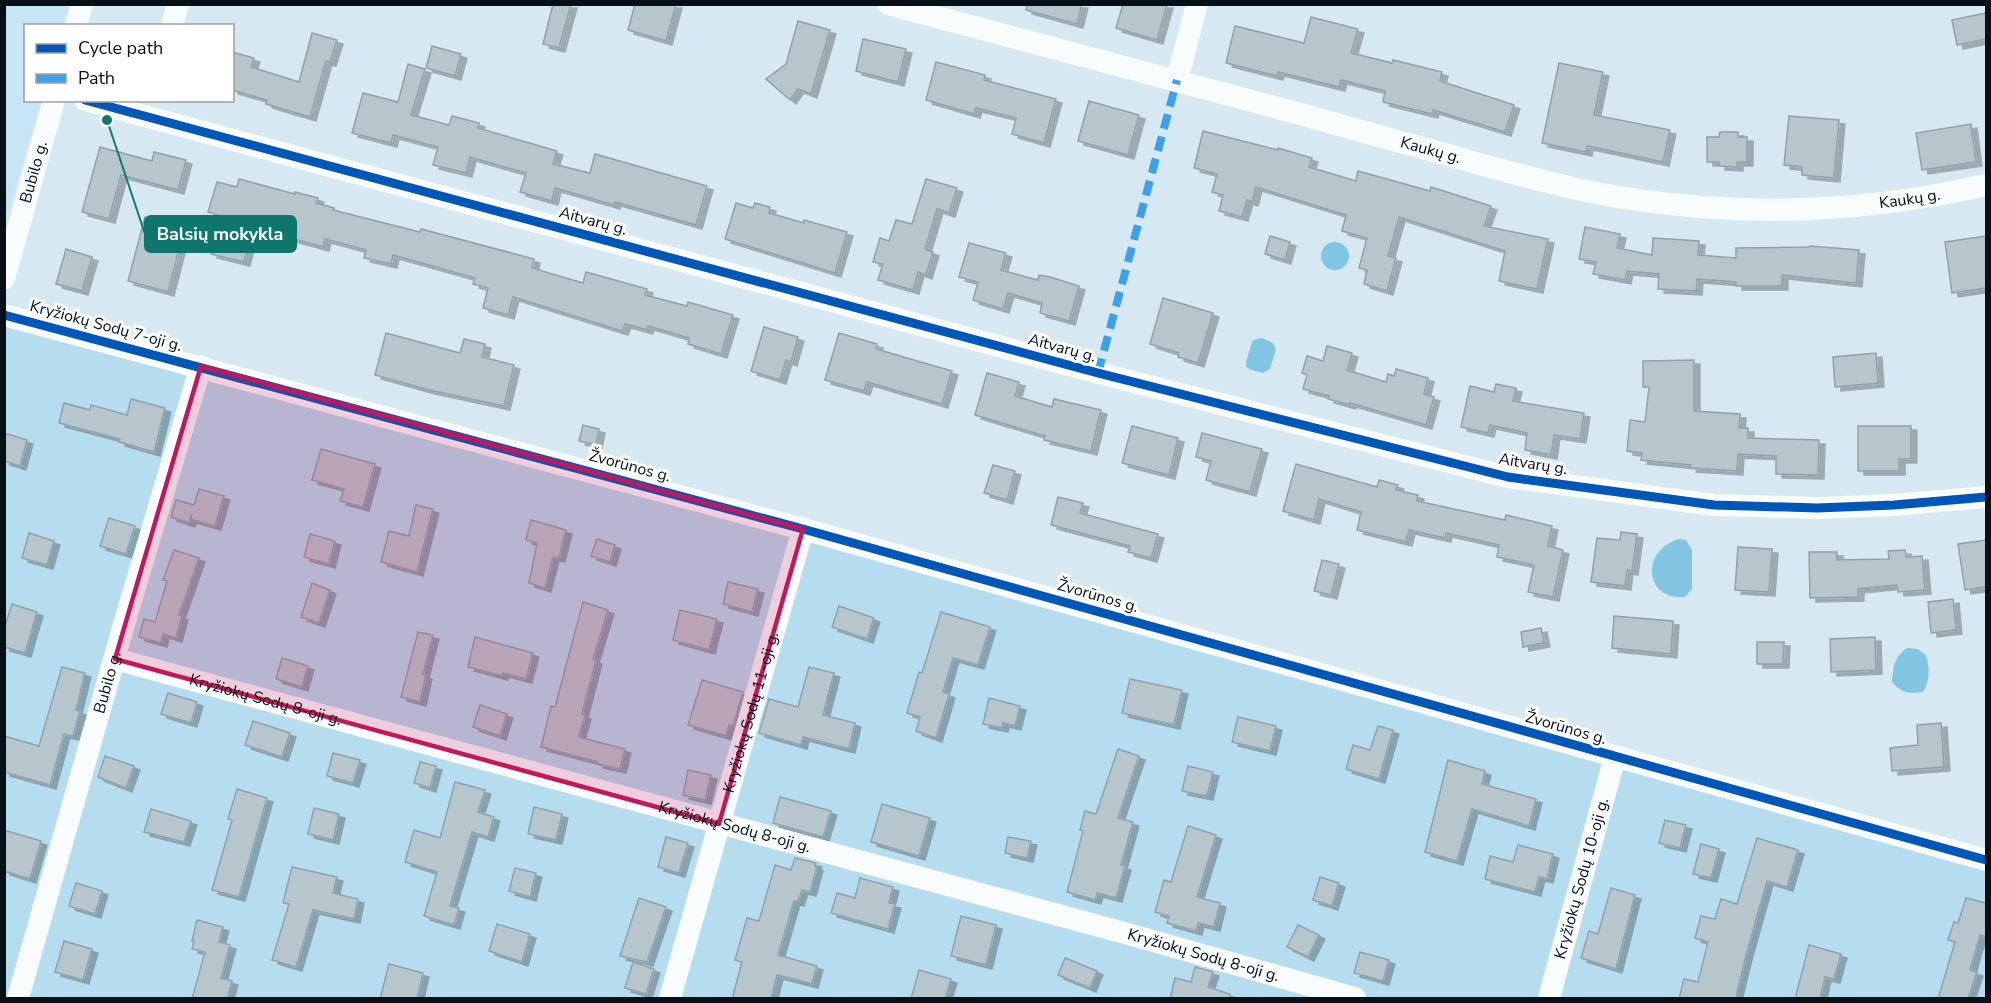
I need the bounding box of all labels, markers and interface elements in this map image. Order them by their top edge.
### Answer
legend [24,24,234,102]
text: Cycle path [78,36,163,60]
text: Path [78,66,115,90]
street label: Kaukų g. [1398,131,1463,169]
street label: Bubilo g. [15,139,53,206]
street label: Kaukų g. [1878,184,1942,214]
street label: Aitvarų g. [557,201,629,241]
callout: Balsių mokykla [145,216,296,252]
text: Balsių mokykla [157,222,283,246]
street label: Kryžiokų Sodų 7-oji g. [27,295,185,357]
street label: Aitvarų g. [1026,328,1098,368]
street label: Žvorūnos g. [587,445,673,487]
street label: Aitvarų g. [1497,448,1569,480]
street label: Žvorūnos g. [1055,574,1141,618]
street label: Kryžiokų Sodų 11-oji g. [718,629,784,795]
street label: Bubilo g. [88,649,127,716]
street label: Kryžiokų Sodų 8-oji g. [187,669,344,731]
street label: Žvorūnos g. [1523,706,1609,750]
street label: Kryžiokų Sodų 10-oji g. [1549,795,1614,962]
street label: Kryžiokų Sodų 8-oji g. [656,796,813,858]
street label: Kryžiokų Sodų 8-oji g. [1125,923,1282,987]

